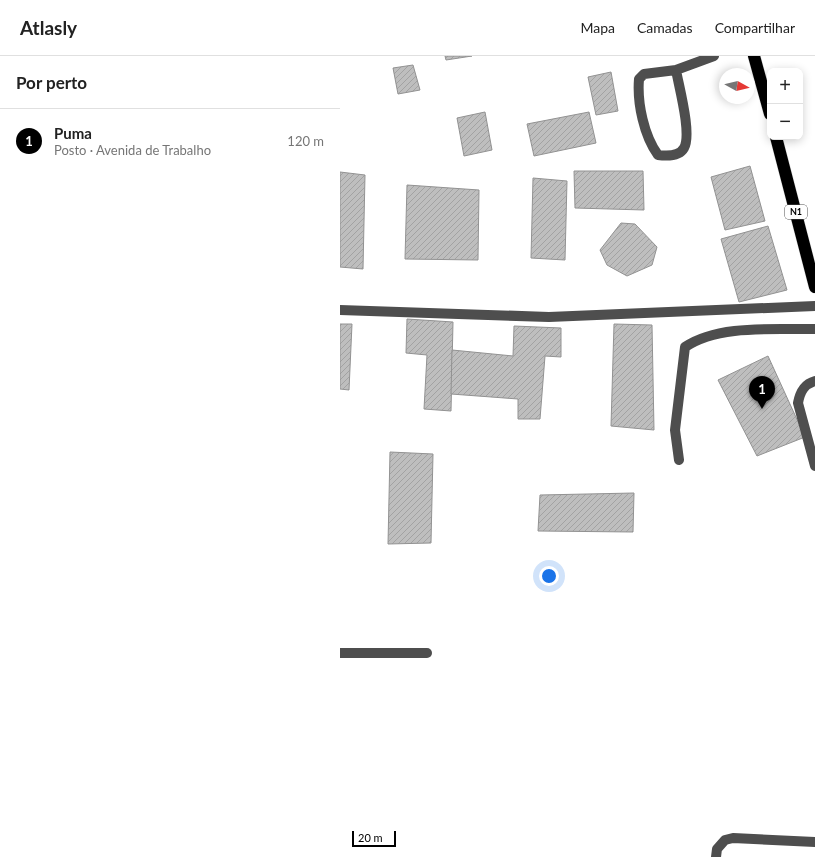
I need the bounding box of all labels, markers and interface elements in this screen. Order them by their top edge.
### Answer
text: Atlasly [20,16,77,39]
text: Mapa [580,19,615,36]
text: Camadas [637,19,693,36]
text: Compartilhar [715,19,795,36]
north arrow [719,68,755,104]
map controls [767,68,803,140]
button: + [767,68,803,104]
text: Por perto [16,72,87,93]
button: − [767,104,803,140]
text: Puma [54,124,92,142]
text: 1 [25,133,33,149]
text: 120 m [287,133,324,149]
text: Posto · Avenida de Trabalho [54,142,211,158]
road number: N1 [785,205,807,219]
pin: 1 [749,376,775,409]
your location [539,566,559,586]
scale bar [352,829,396,848]
text: 20 m [358,831,383,844]

